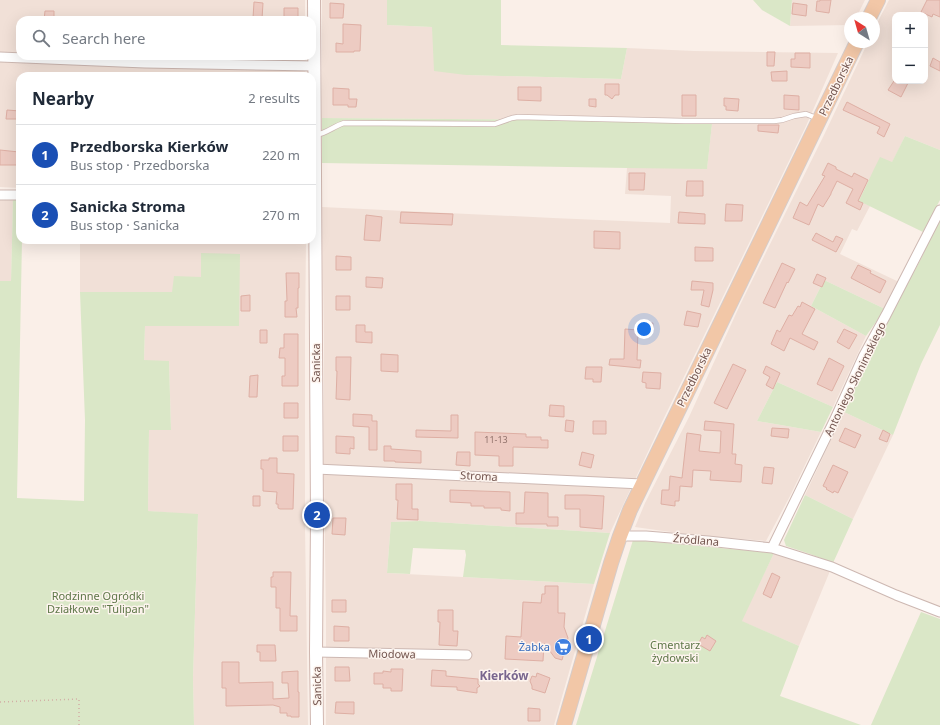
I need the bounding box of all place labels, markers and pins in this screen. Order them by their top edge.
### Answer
pin: 2 [304,500,330,530]
pin: 1 [576,624,602,654]
supermarket icon: Żabka [553,637,573,657]
place label: Żabka [519,639,550,654]

